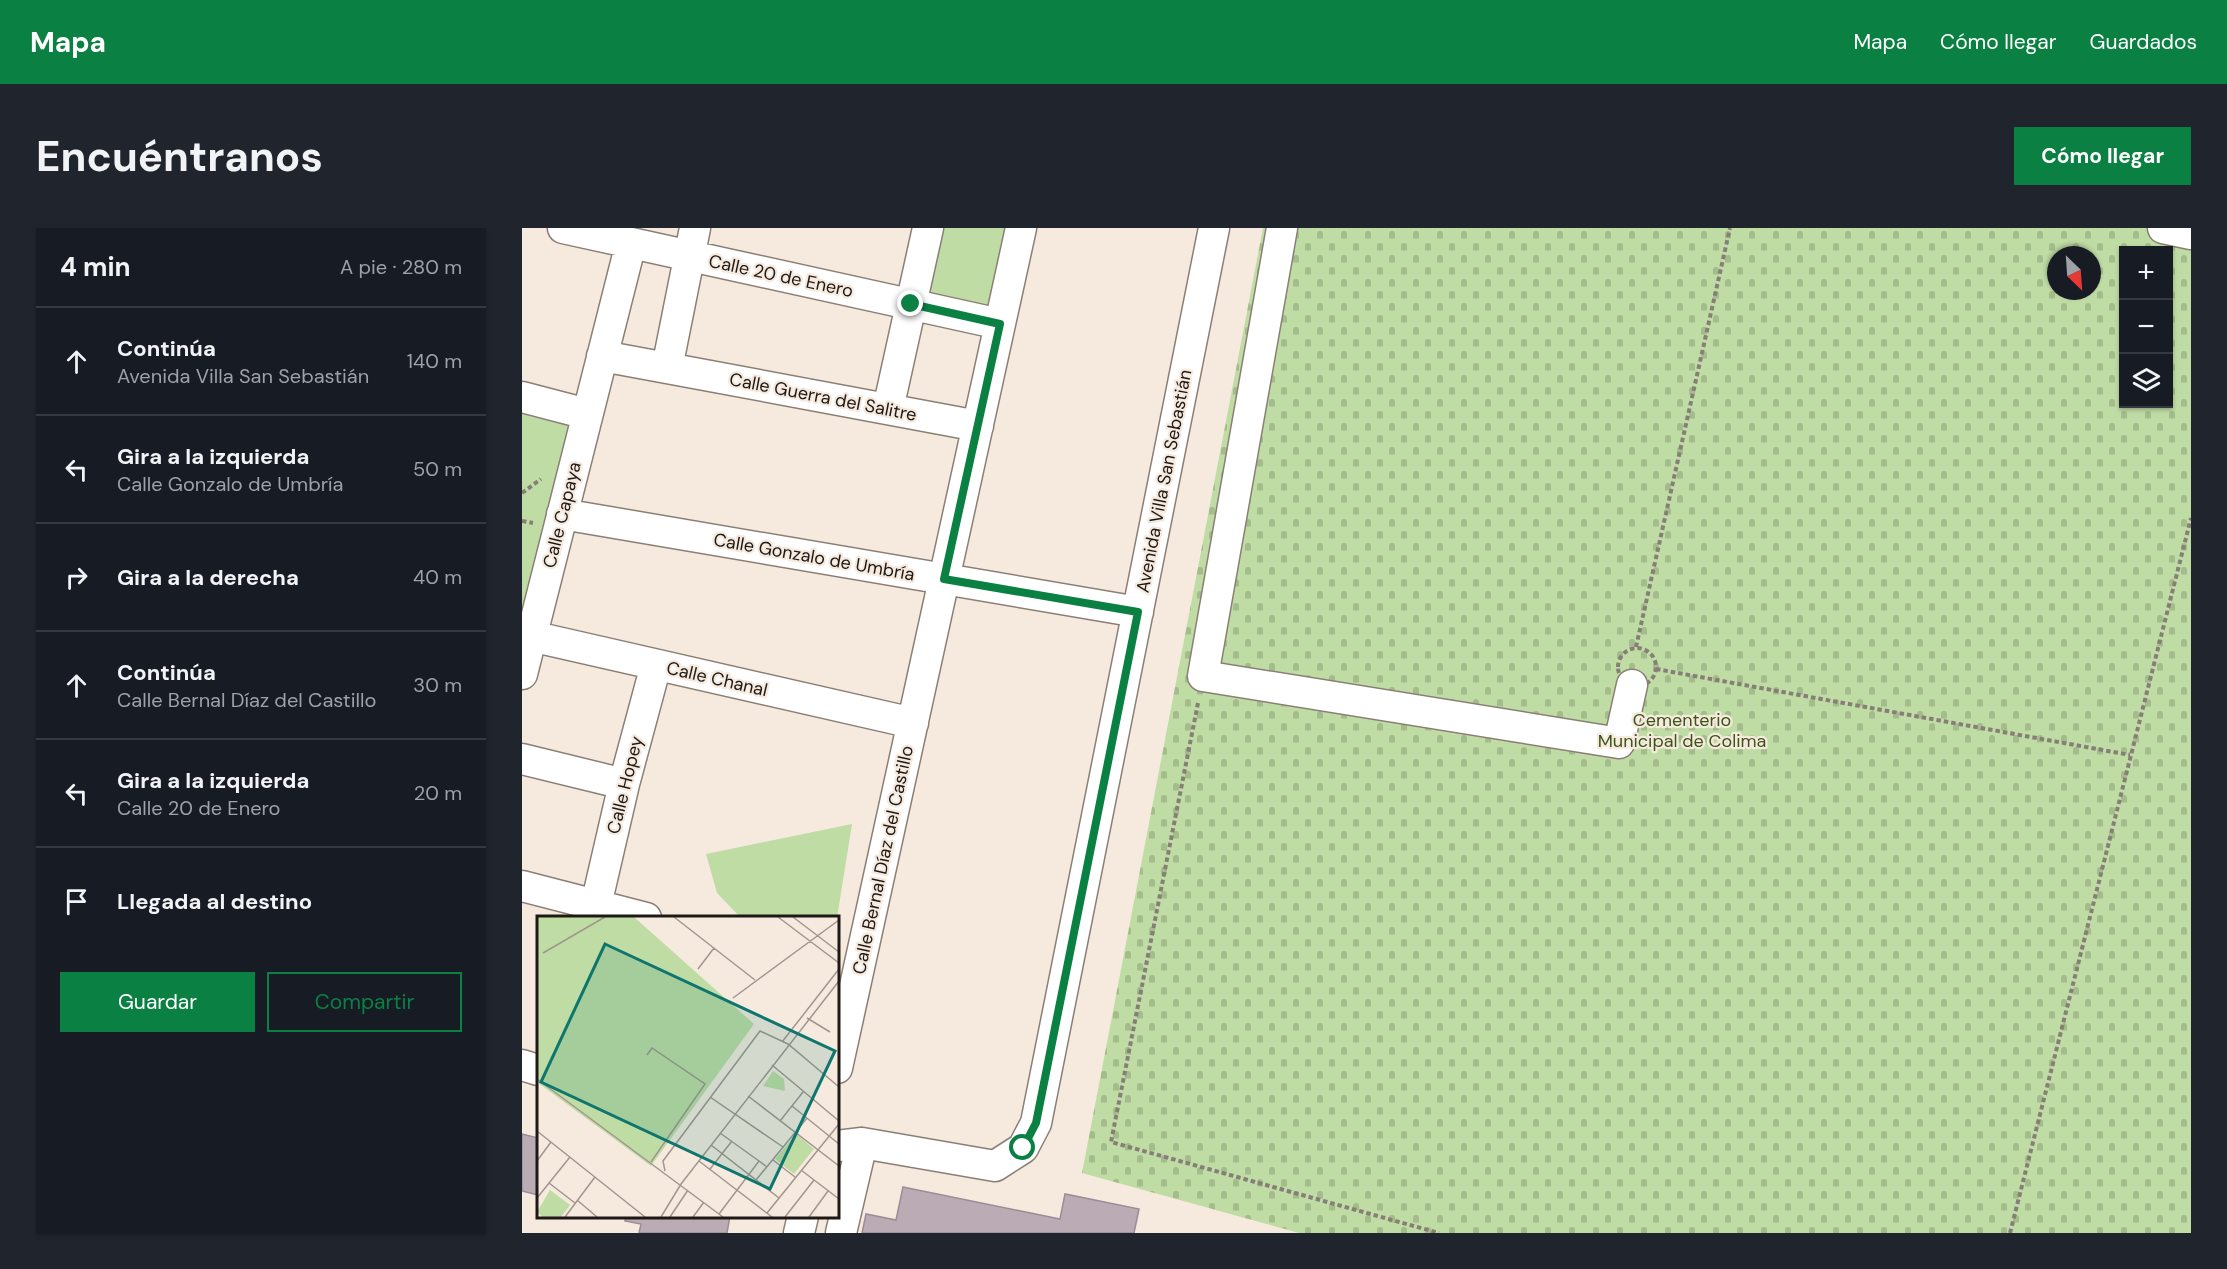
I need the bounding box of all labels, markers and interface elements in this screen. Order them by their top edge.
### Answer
text: Mapa [30,24,106,61]
text: Mapa [1853,28,1907,56]
text: Cómo llegar [1940,28,2057,56]
text: Guardados [2090,28,2197,56]
button: Cómo llegar [2014,127,2191,185]
text: Encuéntranos [36,129,323,184]
north arrow [2047,246,2101,300]
map controls [2119,246,2173,408]
button: + [2119,246,2173,300]
street label: Calle 20 de Enero [707,249,855,303]
text: 4 min [60,250,131,284]
text: A pie · 280 m [340,254,462,280]
route end [897,290,923,316]
button: − [2119,300,2173,354]
text: Continúa [117,334,216,363]
icon: ahead [60,345,93,378]
text: 140 m [407,348,462,374]
button: layers [2119,354,2173,408]
text: Avenida Villa San Sebastián [117,363,369,389]
street label: Calle Guerra del Salitre [727,367,919,427]
street label: Avenida Villa San Sebastián [1131,367,1197,595]
text: Gira a la izquierda [117,442,309,471]
icon: left [60,453,93,486]
text: 50 m [413,456,462,482]
street label: Calle Capaya [537,459,587,571]
text: Calle Gonzalo de Umbría [117,471,343,497]
street label: Calle Gonzalo de Umbría [712,527,916,587]
icon: right [60,561,93,594]
text: Gira a la derecha [117,563,299,592]
text: 40 m [413,564,462,590]
street label: Calle Chanal [664,656,770,702]
text: Continúa [117,658,216,687]
icon: ahead [60,669,93,702]
text: 30 m [413,672,462,698]
text: Calle Bernal Díaz del Castillo [117,687,376,713]
park label: Cementerio Municipal de Colima [1598,708,1766,753]
street label: Calle Hopey [601,734,649,836]
street label: Calle Bernal Díaz del Castillo [847,743,919,977]
text: Gira a la izquierda [117,766,309,795]
icon: left [60,777,93,810]
text: 20 m [414,780,462,806]
text: Calle 20 de Enero [117,795,280,821]
icon: arrive [60,885,93,918]
text: Llegada al destino [117,887,312,916]
inset map [537,916,838,1218]
button: Guardar [60,972,255,1032]
button: Compartir [267,972,462,1032]
route start [1009,1134,1035,1160]

